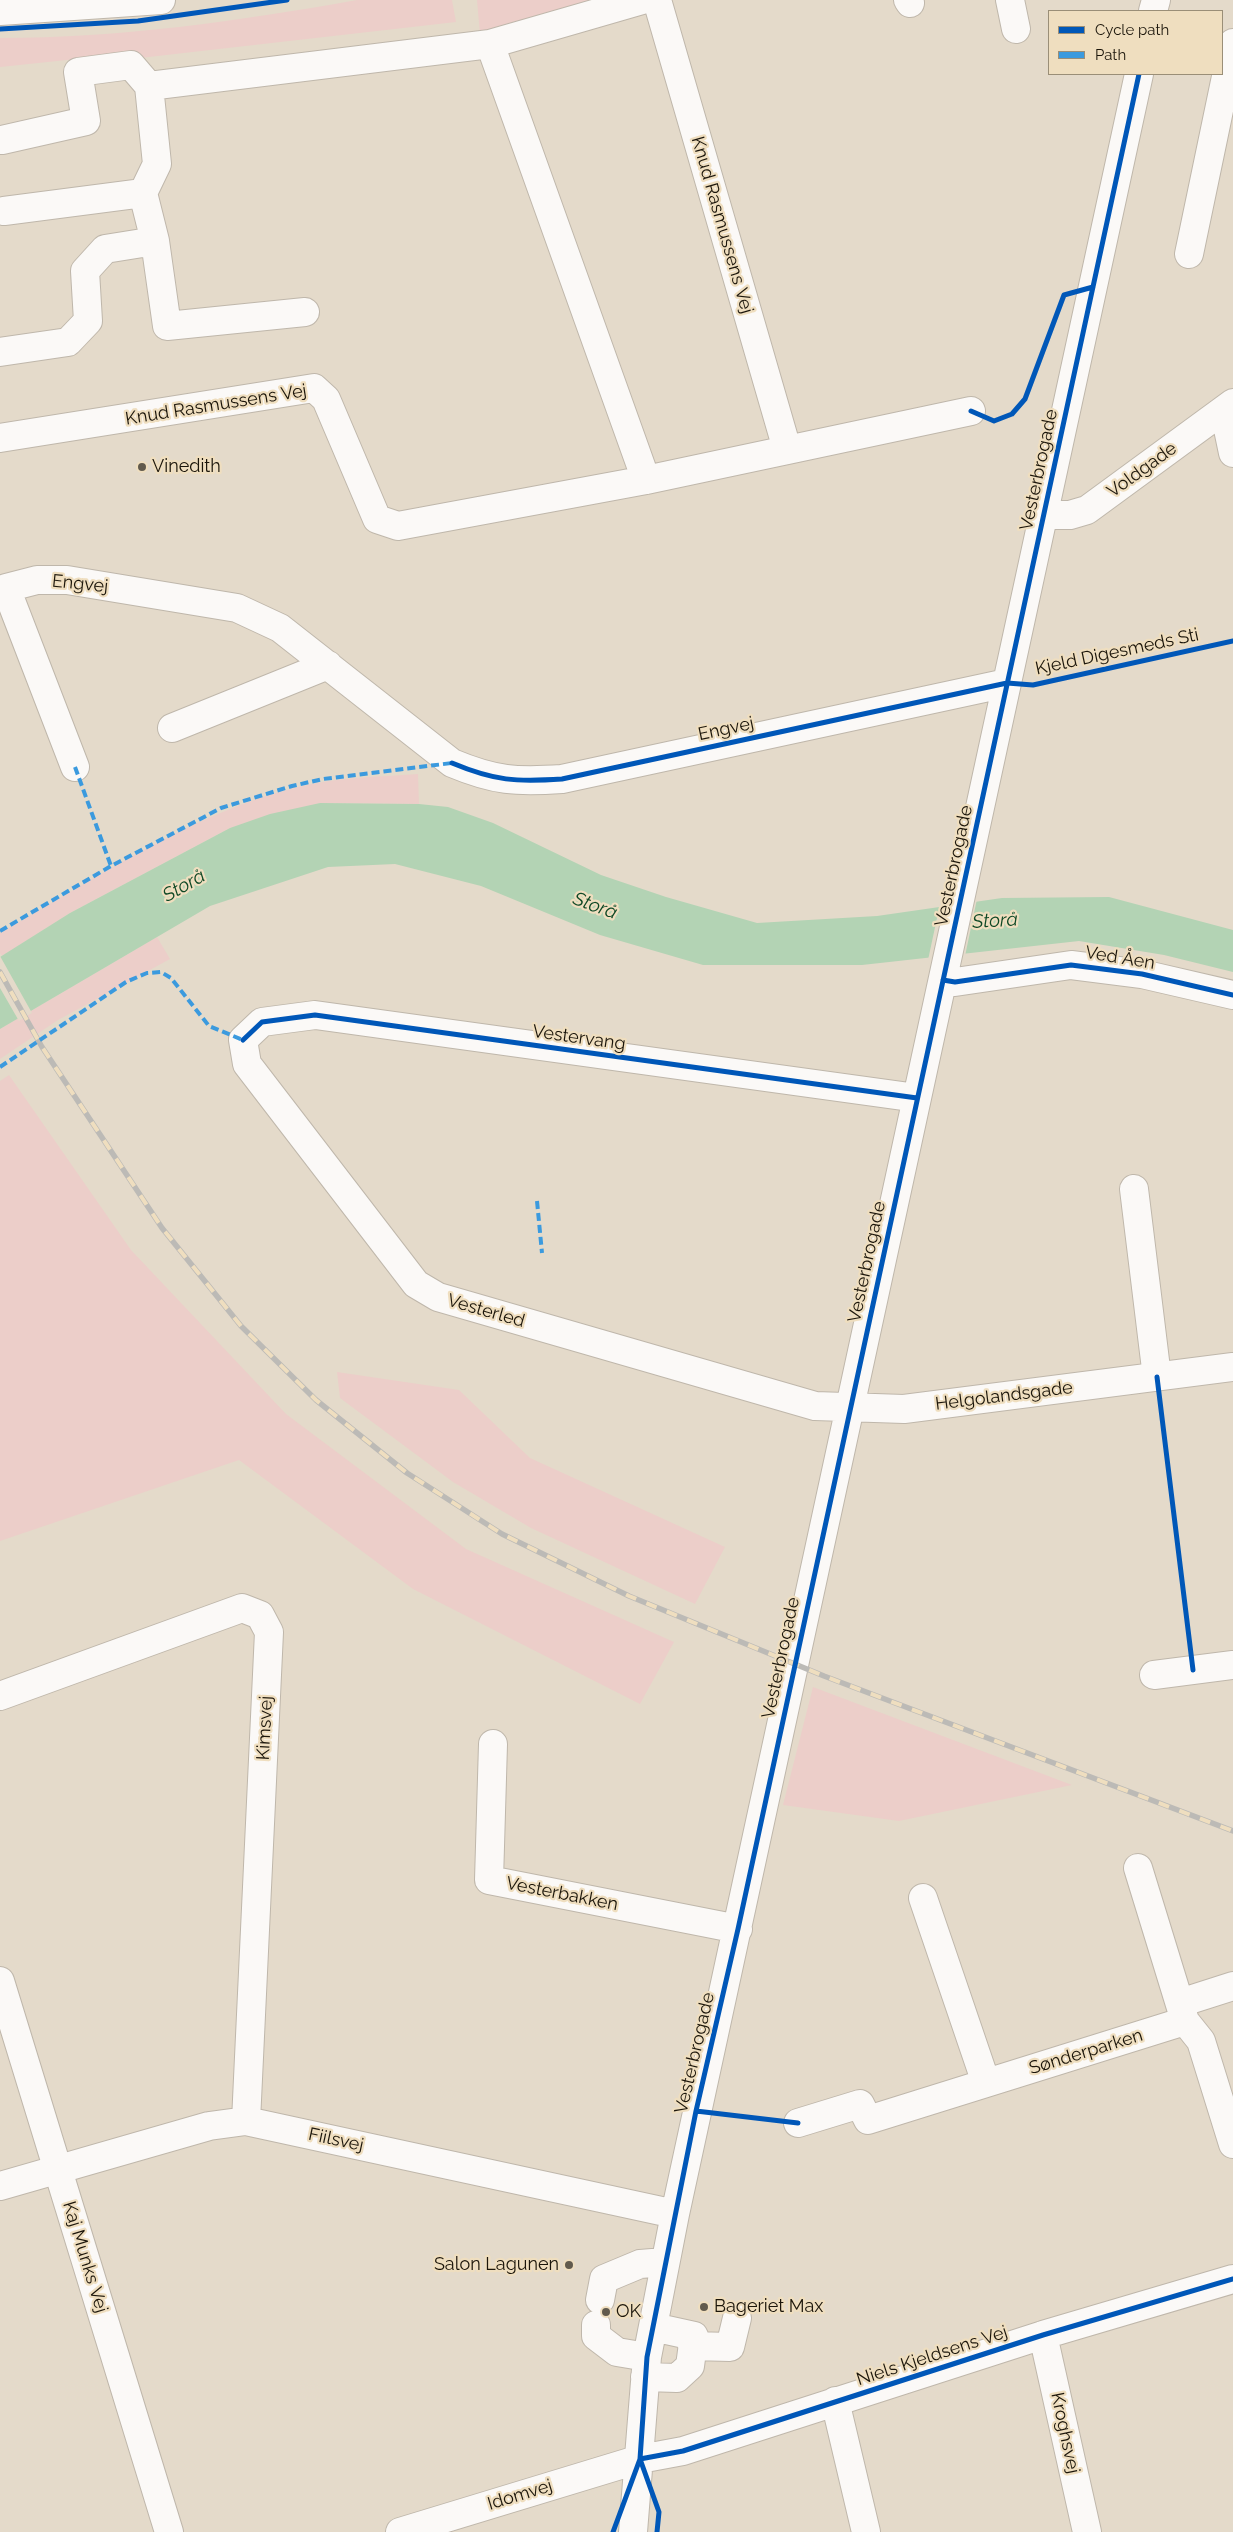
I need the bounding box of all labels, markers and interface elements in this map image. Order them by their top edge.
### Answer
legend [1048,10,1223,75]
text: Cycle path [1095,21,1169,39]
text: Path [1095,46,1126,64]
street label: Knud Rasmussens Vej [686,134,758,316]
street label: Knud Rasmussens Vej [124,380,308,430]
street label: Vesterbrogade [1016,407,1062,533]
street label: Voldgade [1103,438,1181,502]
place label: Vinedith [152,456,221,478]
marker: Vinedith [136,461,148,473]
street label: Engvej [51,570,109,598]
street label: Kjeld Digesmeds Sti [1033,624,1201,680]
street label: Engvej [696,713,756,745]
street label: Vesterbrogade [931,803,977,929]
water label: Storå [159,865,209,907]
water label: Storå [570,888,620,924]
water label: Storå [972,908,1018,934]
street label: Ved Åen [1084,942,1156,974]
street label: Vestervang [531,1021,627,1055]
street label: Vesterbrogade [844,1199,890,1325]
street label: Vesterled [445,1290,527,1332]
street label: Helgolandsgade [934,1377,1074,1415]
street label: Vesterbrogade [758,1595,804,1721]
street label: Kimsvej [253,1695,277,1761]
street label: Vesterbakken [504,1873,620,1915]
street label: Vesterbrogade [671,1990,719,2116]
street label: Sønderparken [1027,2024,1145,2080]
street label: Fiilsvej [306,2124,366,2156]
street label: Kaj Munks Vej [58,2199,112,2315]
place label: Salon Lagunen [434,2254,559,2276]
marker: Salon Lagunen [563,2259,575,2271]
place label: Bageriet Max [714,2296,823,2318]
place label: OK [616,2301,641,2323]
marker: Bageriet Max [698,2301,710,2313]
marker: OK [600,2306,612,2318]
street label: Niels Kjeldsens Vej [854,2321,1010,2391]
street label: Kroghsvej [1046,2390,1084,2476]
street label: Idomvej [485,2475,555,2515]

